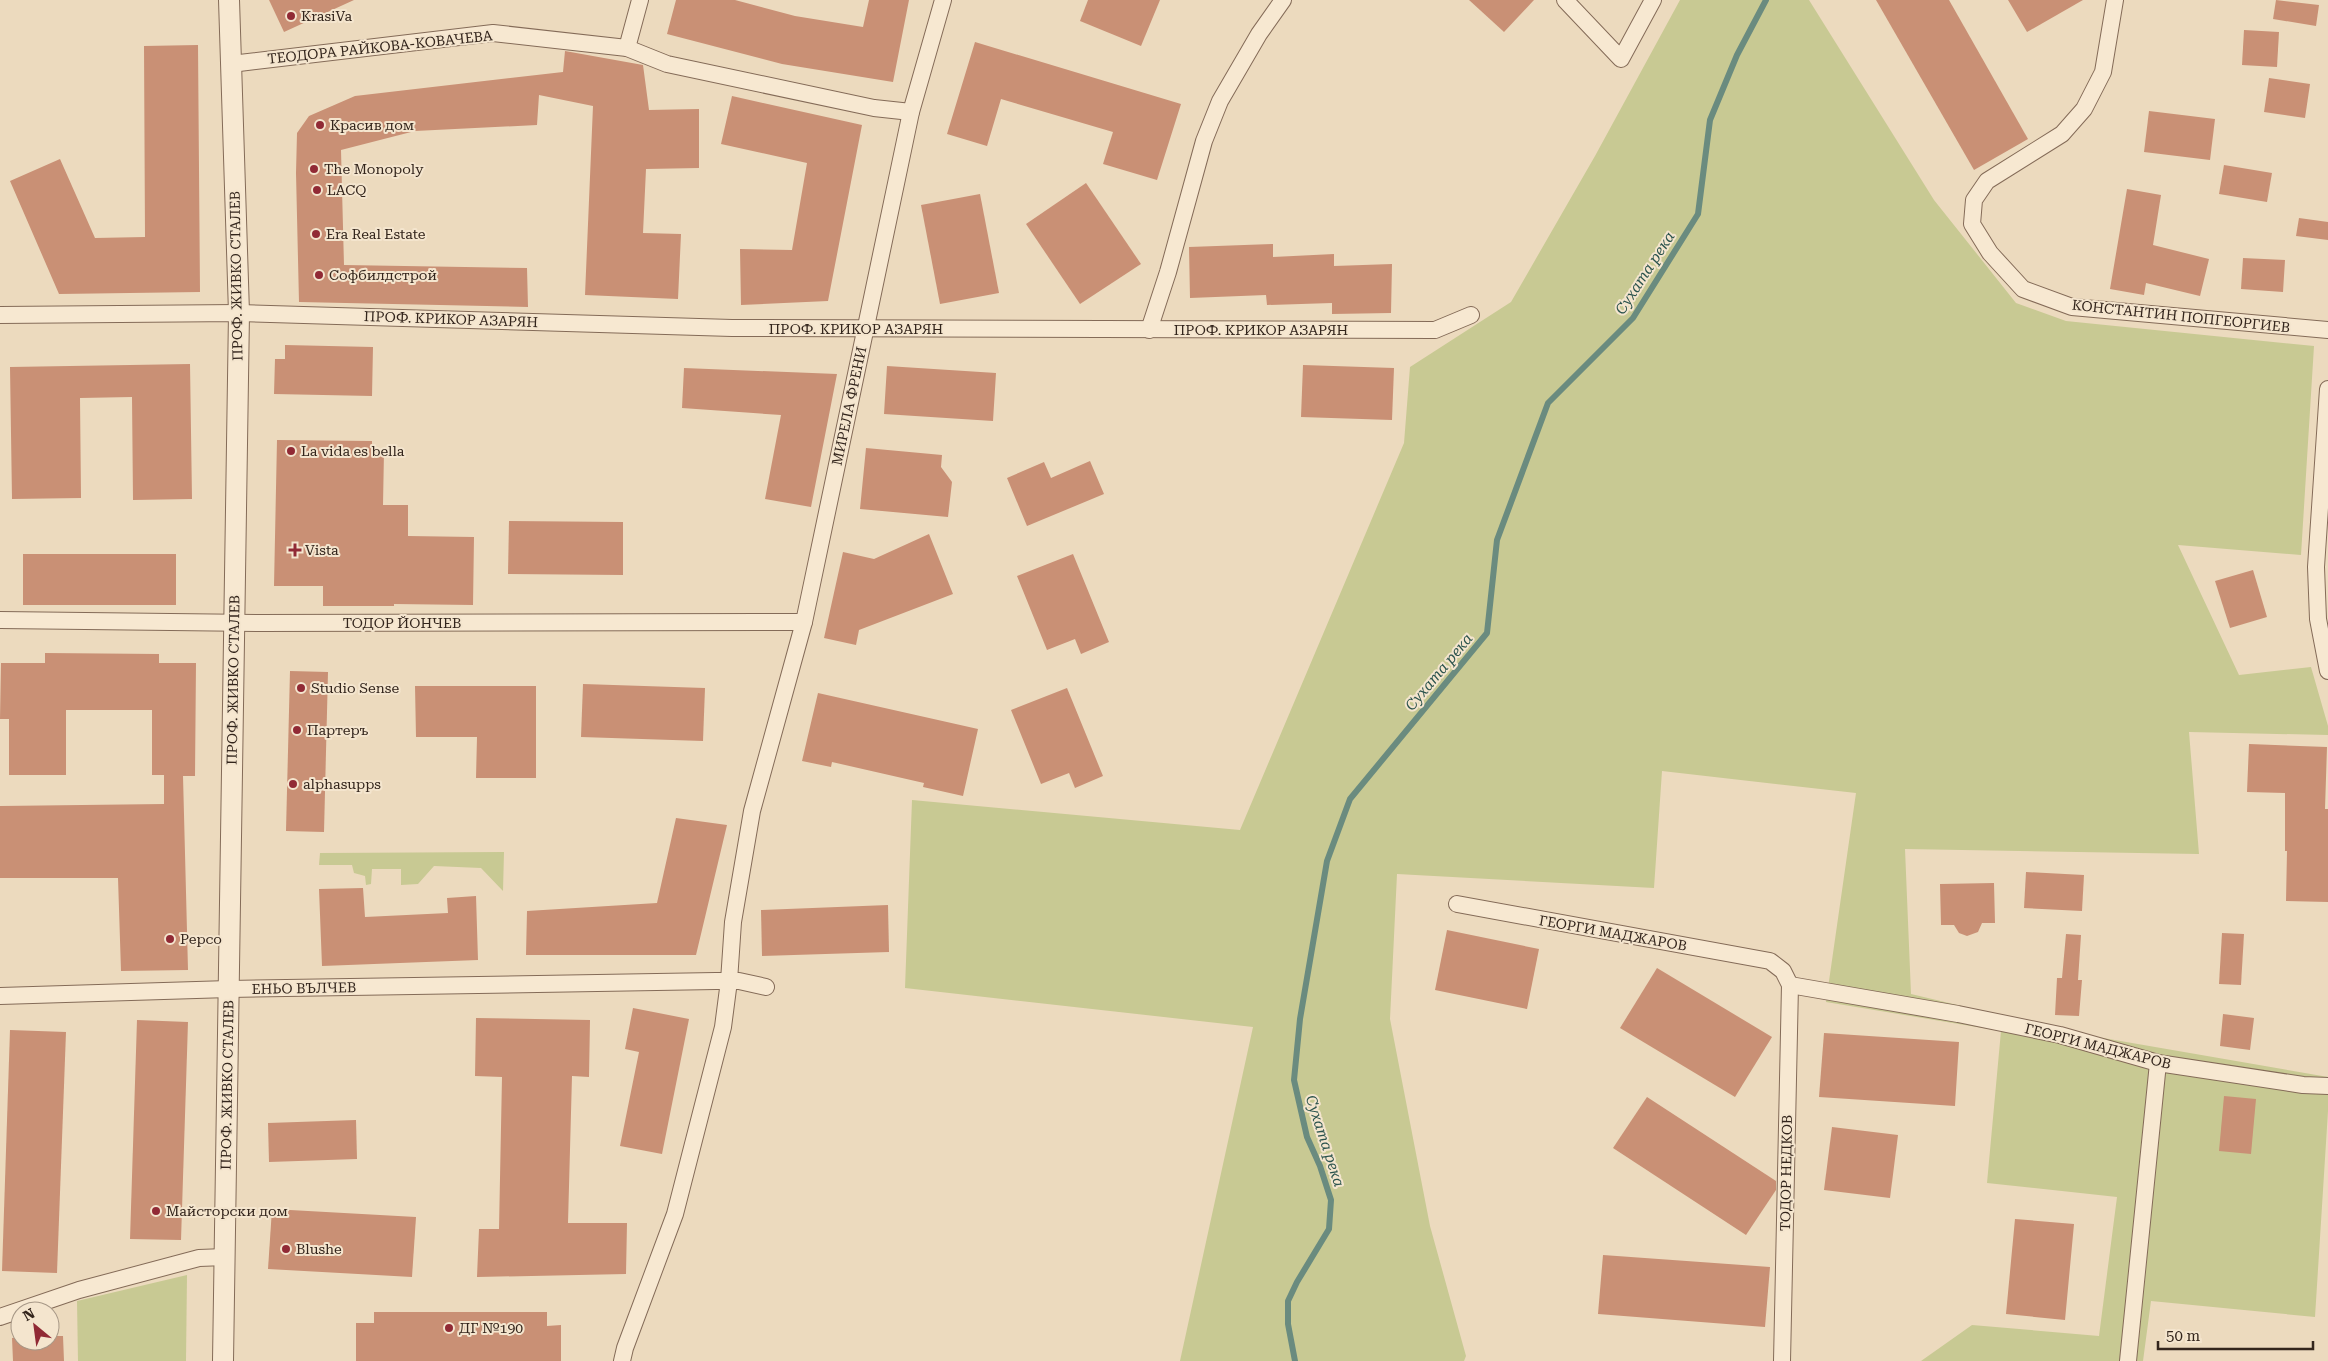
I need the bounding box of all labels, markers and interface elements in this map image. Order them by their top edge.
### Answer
place label: KrasiVa [301,8,352,24]
marker: KrasiVa [285,10,297,22]
street label: ТЕОДОРА РАЙКОВА-КОВАЧЕВА [267,27,494,67]
place label: Красив дом [330,117,414,133]
marker: Красив дом [314,119,326,131]
place label: The Monopoly [324,161,424,177]
marker: The Monopoly [308,163,320,175]
place label: LACQ [327,182,366,198]
marker: LACQ [311,184,323,196]
street label: ПРОФ. ЖИВКО СТАЛЕВ [227,191,245,361]
place label: Era Real Estate [326,226,426,242]
marker: Era Real Estate [310,228,322,240]
water label: Сухата река [1612,228,1678,318]
place label: Софбилдстрой [329,267,437,283]
marker: Софбилдстрой [313,269,325,281]
street label: КОНСТАНТИН ПОПГЕОРГИЕВ [2071,297,2291,335]
street label: ПРОФ. КРИКОР АЗАРЯН [364,308,539,330]
street label: ПРОФ. КРИКОР АЗАРЯН [769,321,944,337]
street label: ПРОФ. КРИКОР АЗАРЯН [1174,322,1349,338]
street label: МИРЕЛА ФРЕНИ [829,345,869,467]
place label: La vida es bella [301,443,405,459]
marker: La vida es bella [285,445,297,457]
place label: Vista [305,542,339,558]
marker: Vista [289,544,301,556]
street label: ПРОФ. ЖИВКО СТАЛЕВ [224,595,242,765]
street label: ТОДОР ЙОНЧЕВ [343,615,461,631]
water label: Сухата река [1401,630,1477,714]
place label: Studio Sense [311,680,399,696]
marker: Studio Sense [295,682,307,694]
place label: Партеръ [307,722,368,738]
marker: Партеръ [291,724,303,736]
place label: alphasupps [303,776,381,792]
marker: alphasupps [287,778,299,790]
street label: ГЕОРГИ МАДЖАРОВ [1538,912,1688,954]
place label: Pepco [180,931,222,947]
marker: Pepco [164,933,176,945]
street label: ЕНЬО ВЪЛЧЕВ [252,979,356,997]
street label: ПРОФ. ЖИВКО СТАЛЕВ [218,1000,236,1170]
street label: ГЕОРГИ МАДЖАРОВ [2023,1020,2173,1072]
water label: Сухата река [1302,1093,1348,1189]
street label: ТОДОР НЕДКОВ [1777,1115,1795,1231]
place label: Майсторски дом [166,1203,288,1219]
marker: Майсторски дом [150,1205,162,1217]
place label: Blushe [296,1241,342,1257]
marker: Blushe [280,1243,292,1255]
north arrow [10,1301,60,1351]
text: N [20,1305,37,1324]
scale bar [2158,1318,2313,1350]
place label: ДГ №190 [459,1320,523,1336]
marker: ДГ №190 [443,1322,455,1334]
text: 50 m [2166,1327,2201,1345]

